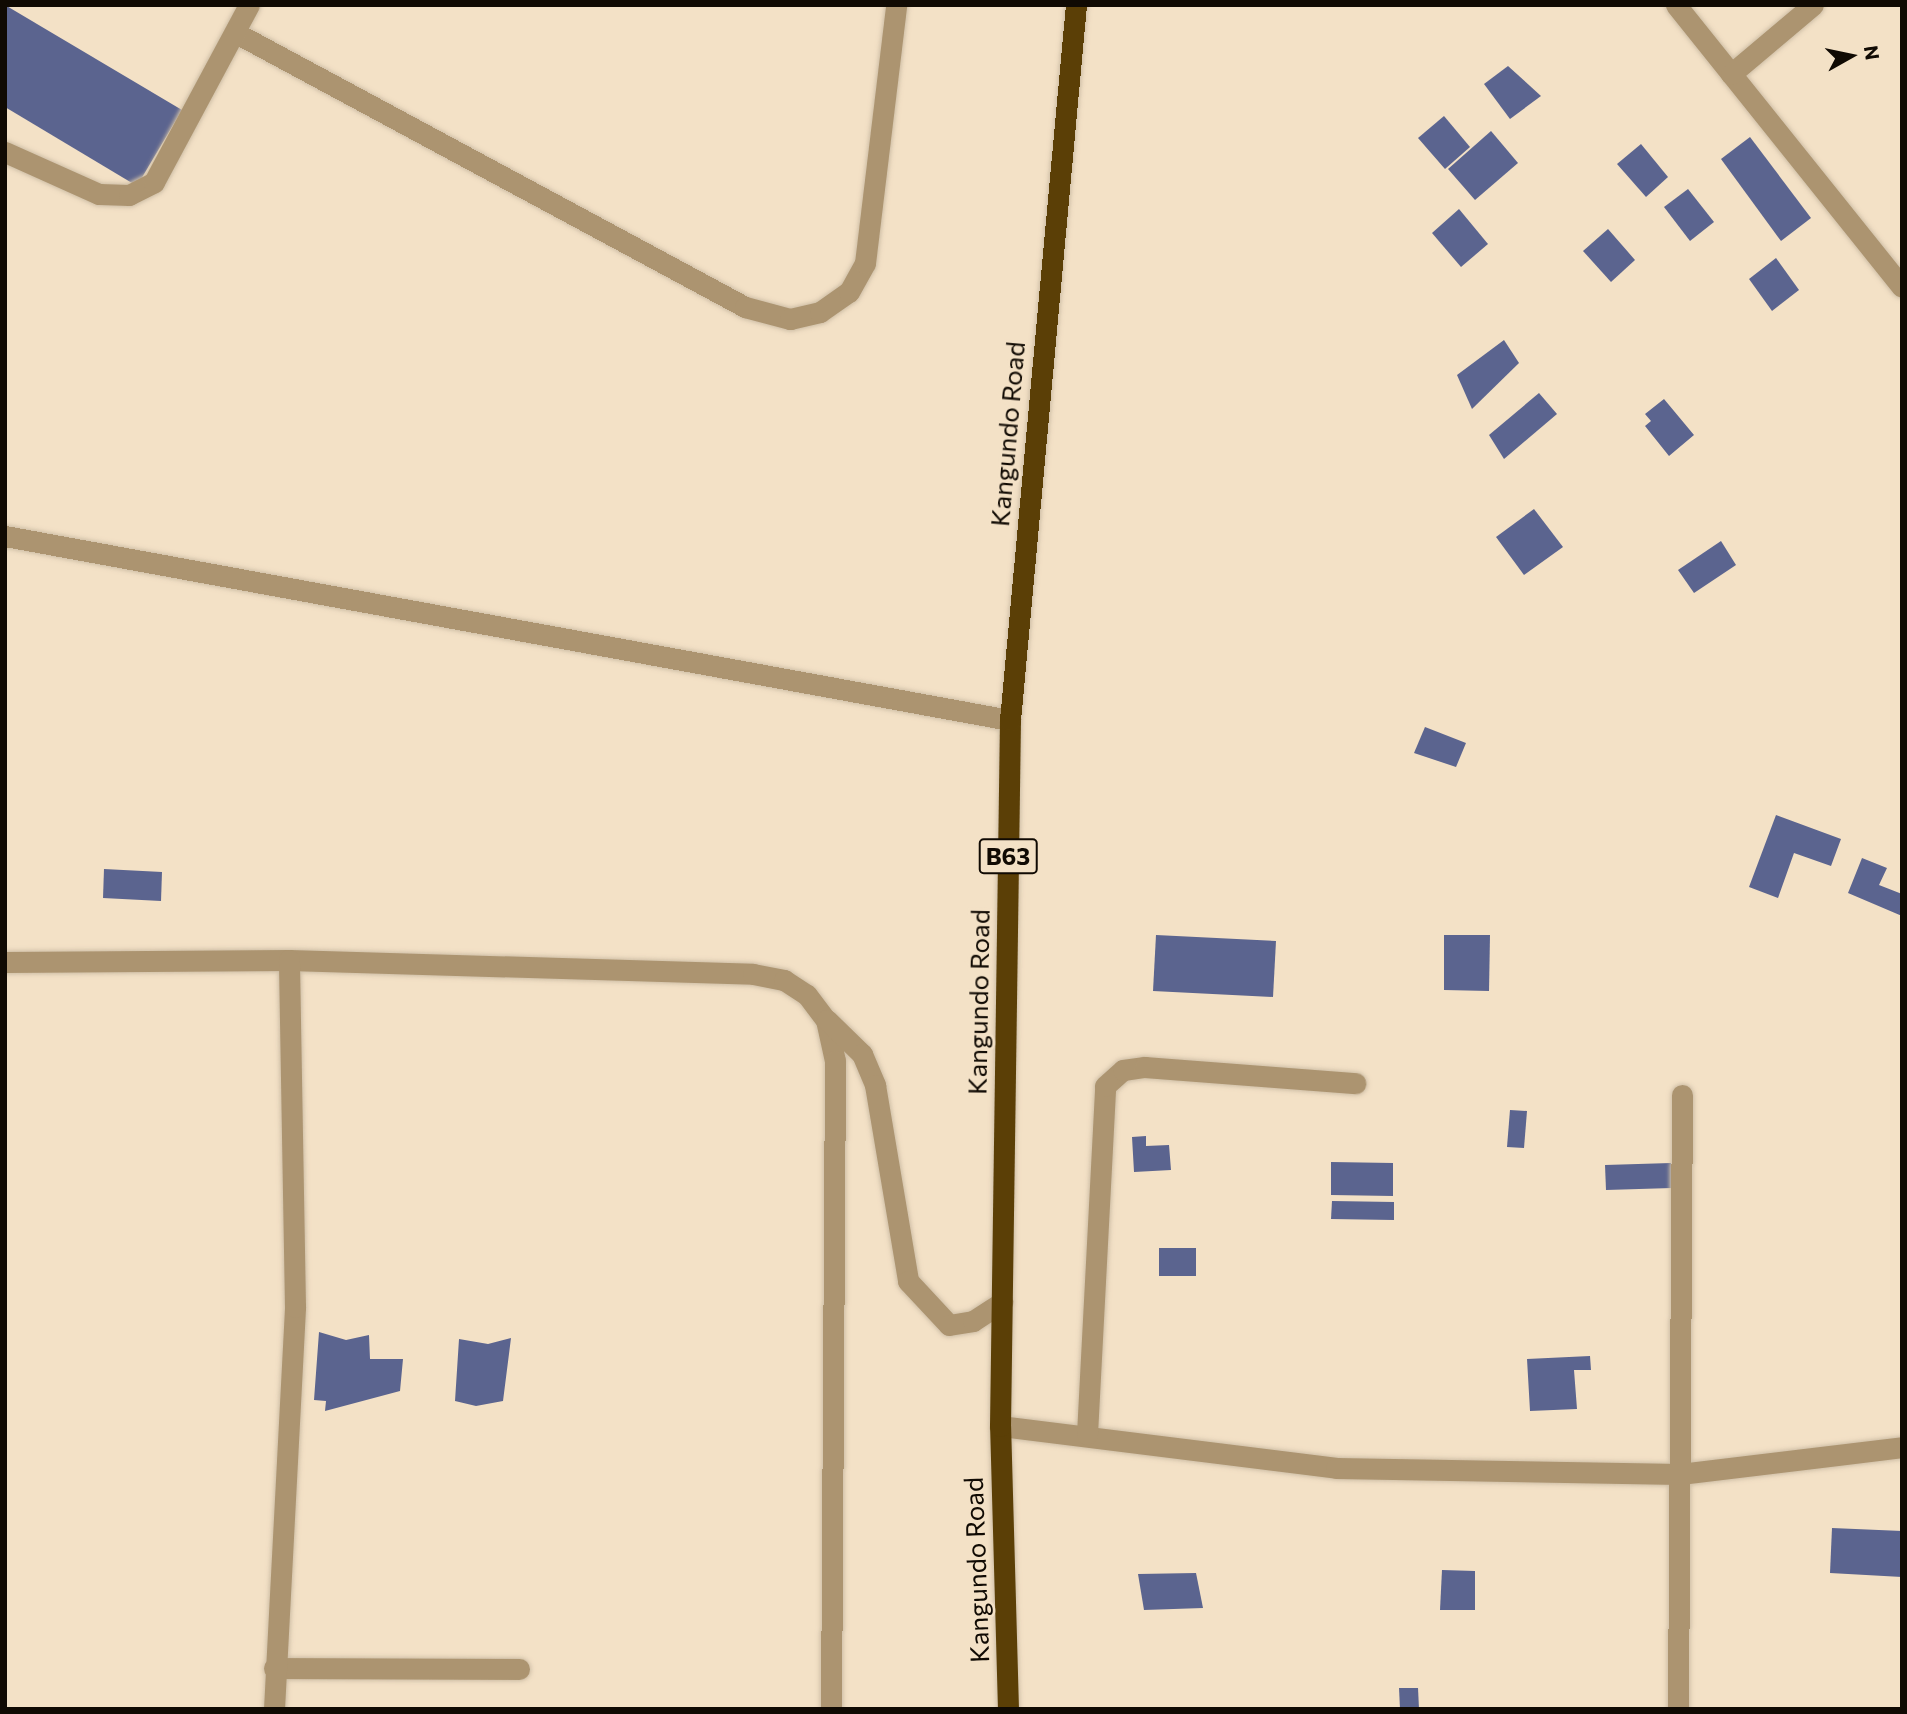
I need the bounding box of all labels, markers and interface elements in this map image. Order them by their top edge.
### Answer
north arrow [1816,21,1886,91]
text: N [1860,44,1885,61]
street label: Kangundo Road [983,340,1031,528]
road number: B63 [978,836,1038,876]
street label: Kangundo Road [961,909,995,1095]
street label: Kangundo Road [957,1477,995,1663]

